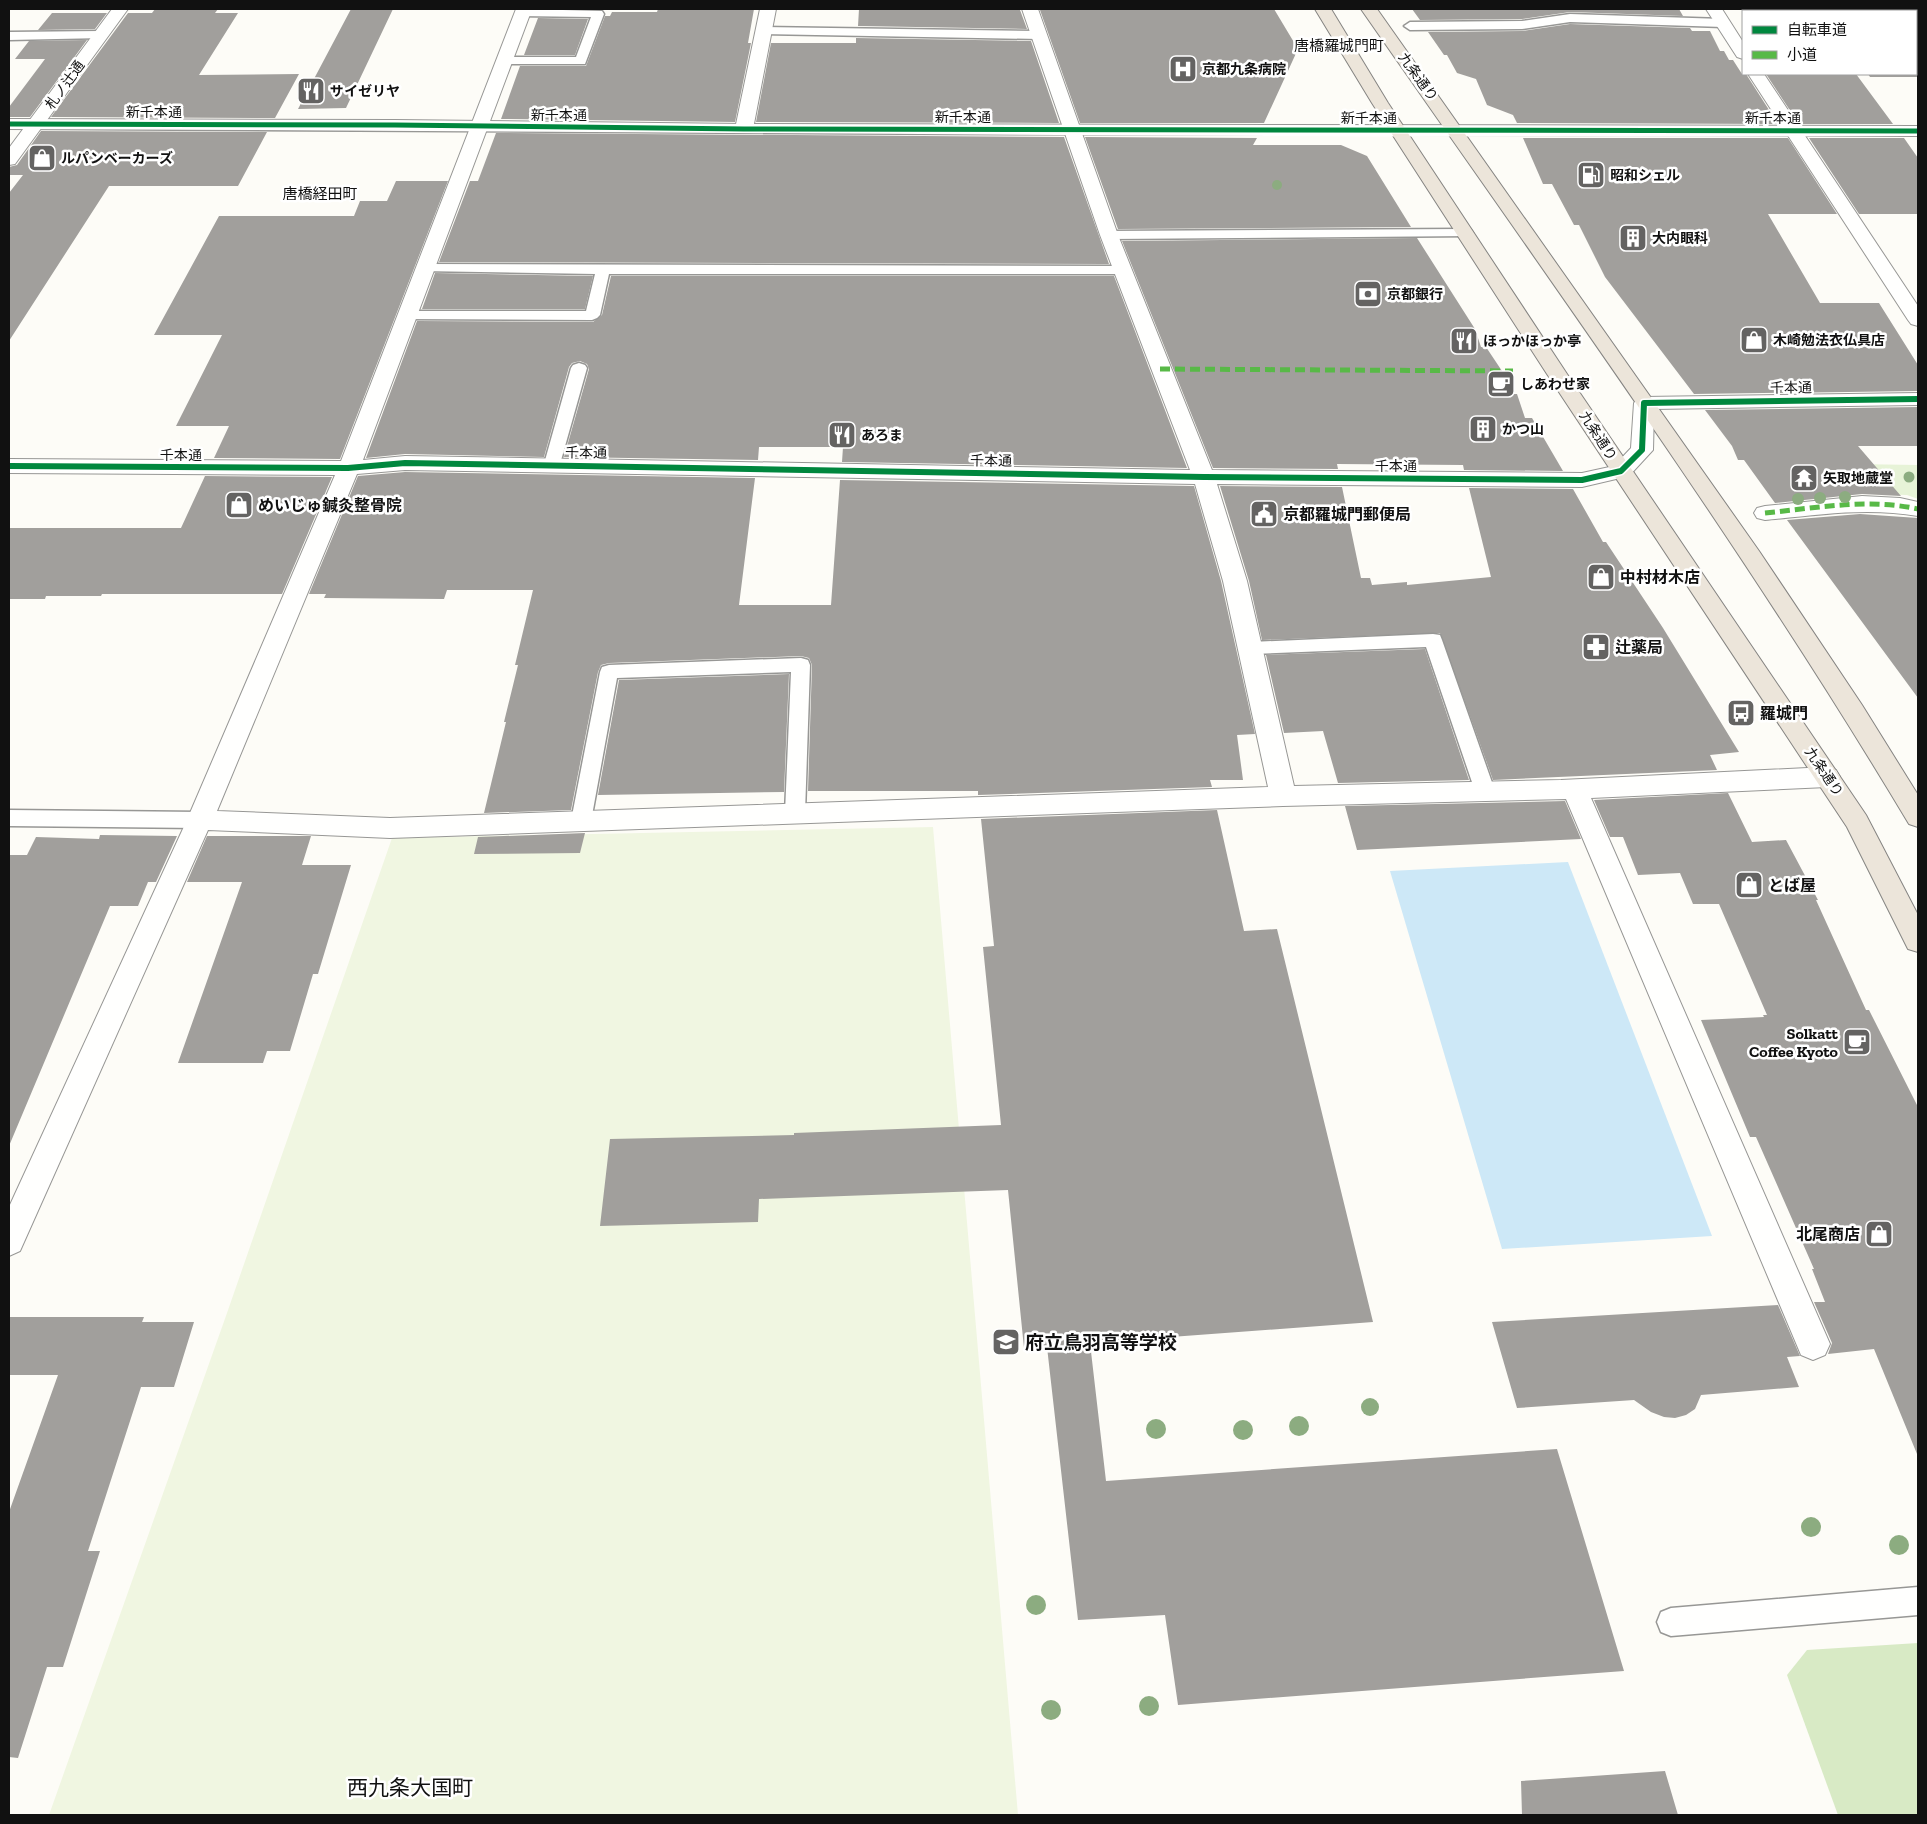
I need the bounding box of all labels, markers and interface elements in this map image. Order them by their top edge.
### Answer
legend [1742,10,1917,75]
text: 自転車道 [1787,21,1847,39]
district label: 唐橋羅城門町 [1294,37,1384,55]
text: 小道 [1787,46,1817,64]
street label: 九条通り [1395,49,1441,105]
hospital icon: 京都九条病院 [1168,54,1198,84]
street label: 札ノ辻通 [42,57,88,113]
place label: 京都九条病院 [1202,61,1286,78]
restaurant icon: サイゼリヤ [296,76,326,106]
place label: サイゼリヤ [330,83,400,100]
street label: 新千本通 [126,104,182,121]
street label: 新千本通 [531,107,587,124]
street label: 新千本通 [935,109,991,126]
street label: 新千本通 [1341,110,1397,127]
street label: 新千本通 [1745,110,1801,127]
shop icon: ルパンベーカーズ [27,143,57,173]
place label: ルパンベーカーズ [61,150,173,167]
fuel station icon: 昭和シェル [1576,160,1606,190]
place label: 昭和シェル [1610,167,1680,184]
district label: 唐橋経田町 [282,185,358,203]
building icon: 大内眼科 [1618,223,1648,253]
place label: 大内眼科 [1652,230,1708,247]
bank icon: 京都銀行 [1353,279,1383,309]
place label: 京都銀行 [1387,286,1443,303]
shop icon: 木崎勉法衣仏具店 [1739,325,1769,355]
restaurant icon: ほっかほっか亭 [1449,326,1479,356]
place label: 木崎勉法衣仏具店 [1773,332,1885,349]
place label: ほっかほっか亭 [1483,333,1581,350]
cafe icon: しあわせ家 [1486,369,1516,399]
place label: しあわせ家 [1520,376,1590,393]
street label: 千本通 [1770,379,1812,397]
street label: 九条通り [1576,408,1620,464]
building icon: かつ山 [1468,414,1498,444]
restaurant icon: あろま [827,420,857,450]
place label: かつ山 [1502,421,1544,438]
place label: あろま [861,427,903,444]
street label: 千本通 [565,444,607,462]
street label: 千本通 [160,447,202,464]
street label: 千本通 [970,452,1012,470]
street label: 千本通 [1375,458,1417,475]
temple icon: 矢取地蔵堂 [1789,463,1819,493]
place label: 矢取地蔵堂 [1823,470,1893,487]
shop icon: めいじゅ鍼灸整骨院 [224,490,254,520]
place label: めいじゅ鍼灸整骨院 [258,496,402,515]
public building icon: 京都羅城門郵便局 [1249,499,1279,529]
place label: 京都羅城門郵便局 [1283,505,1411,524]
shop icon: 中村材木店 [1586,562,1616,592]
place label: 中村材木店 [1620,568,1700,587]
pharmacy icon: 辻薬局 [1581,632,1611,662]
place label: 辻薬局 [1615,638,1663,657]
bus stop icon: 羅城門 [1726,698,1756,728]
place label: 羅城門 [1760,704,1808,723]
street label: 九条通り [1801,744,1847,800]
shop icon: とば屋 [1734,870,1764,900]
place label: とば屋 [1768,876,1816,895]
place label: Solkatt Coffee Kyoto [1749,1024,1839,1061]
cafe icon: Solkatt Coffee Kyoto [1842,1027,1872,1057]
shop icon: 北尾商店 [1864,1219,1894,1249]
place label: 北尾商店 [1796,1225,1860,1244]
school or university icon: 府立鳥羽高等学校 [991,1327,1021,1357]
place label: 府立鳥羽高等学校 [1025,1331,1177,1354]
district label: 西九条大国町 [347,1775,473,1800]

